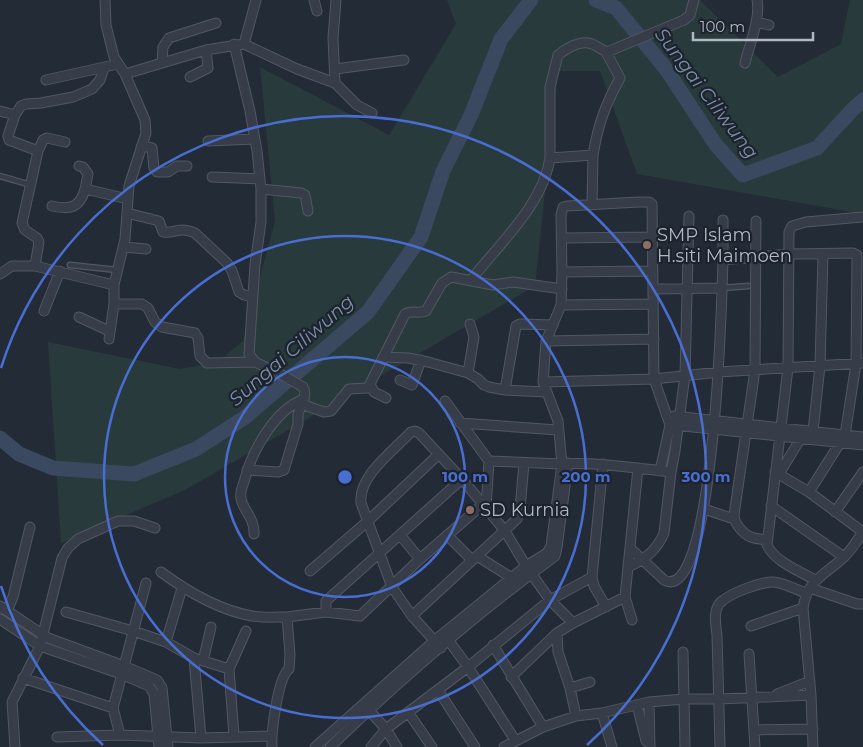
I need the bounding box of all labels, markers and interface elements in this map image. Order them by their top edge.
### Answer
scale bar [693,10,813,42]
text: 100 m [700,17,745,36]
water label: Sungai Ciliwung [650,23,763,163]
place label: SMP Islam H.siti Maimoen [657,224,792,267]
marker: SMP Islam H.siti Maimoen [641,239,653,251]
water label: Sungai Ciliwung [224,290,358,411]
text: 100 m [442,467,488,486]
text: 200 m [561,467,611,486]
text: 300 m [680,467,731,486]
centre of rings [336,468,354,486]
place label: SD Kurnia [480,499,570,521]
marker: SD Kurnia [464,504,476,516]

